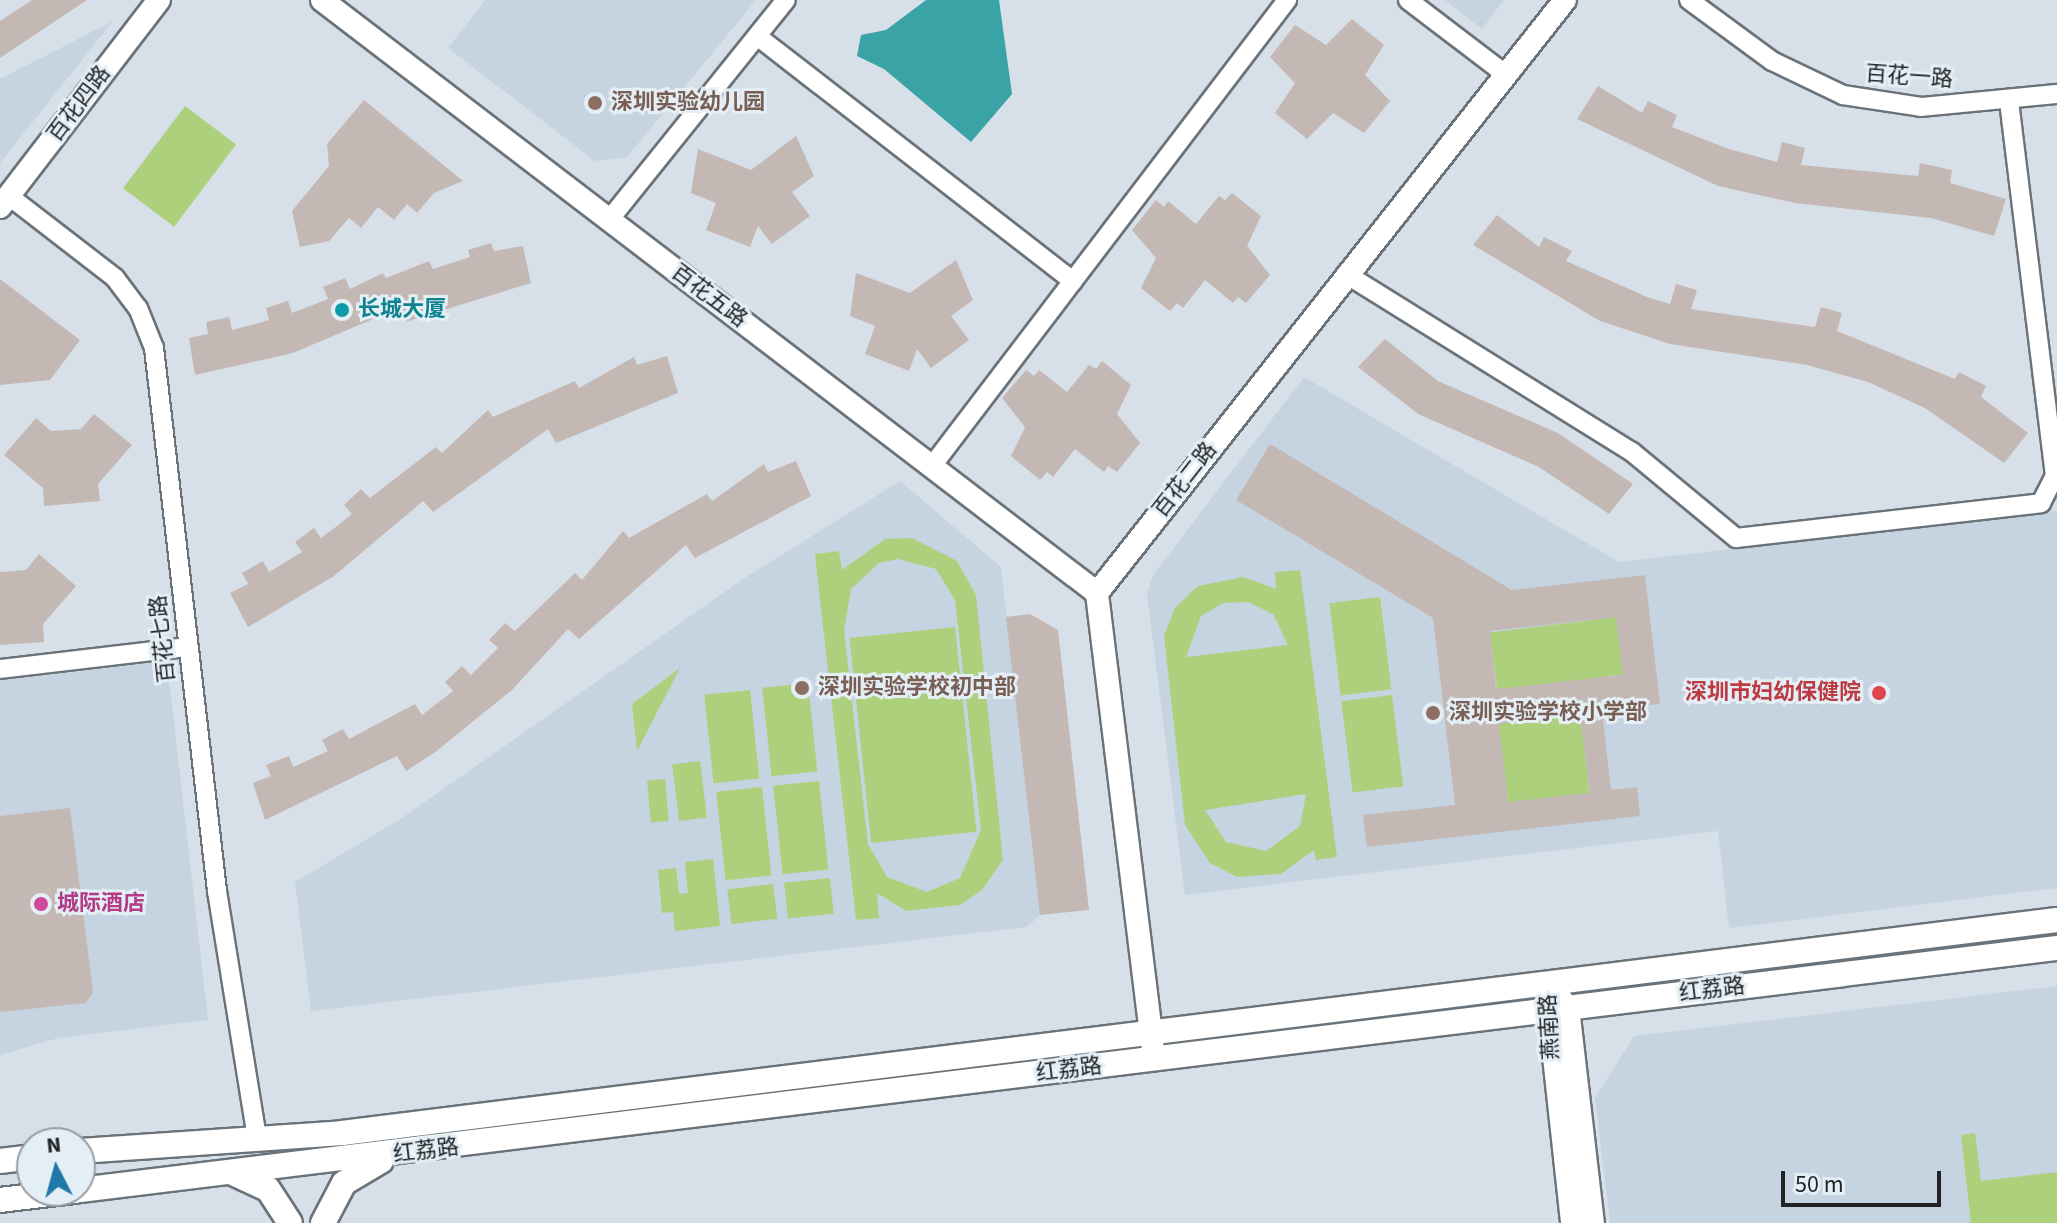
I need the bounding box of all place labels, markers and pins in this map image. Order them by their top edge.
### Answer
place label: 深圳实验幼儿园 [611,90,765,116]
marker: 深圳实验幼儿园 [586,94,604,112]
place label: 长城大厦 [358,297,446,323]
marker: 长城大厦 [333,301,351,319]
place label: 深圳实验学校初中部 [818,675,1016,701]
marker: 深圳实验学校初中部 [793,679,811,697]
place label: 深圳市妇幼保健院 [1685,680,1861,706]
marker: 深圳市妇幼保健院 [1868,682,1890,704]
place label: 深圳实验学校小学部 [1449,700,1647,726]
marker: 深圳实验学校小学部 [1424,704,1442,722]
place label: 城际酒店 [57,891,145,917]
marker: 城际酒店 [32,895,50,913]

